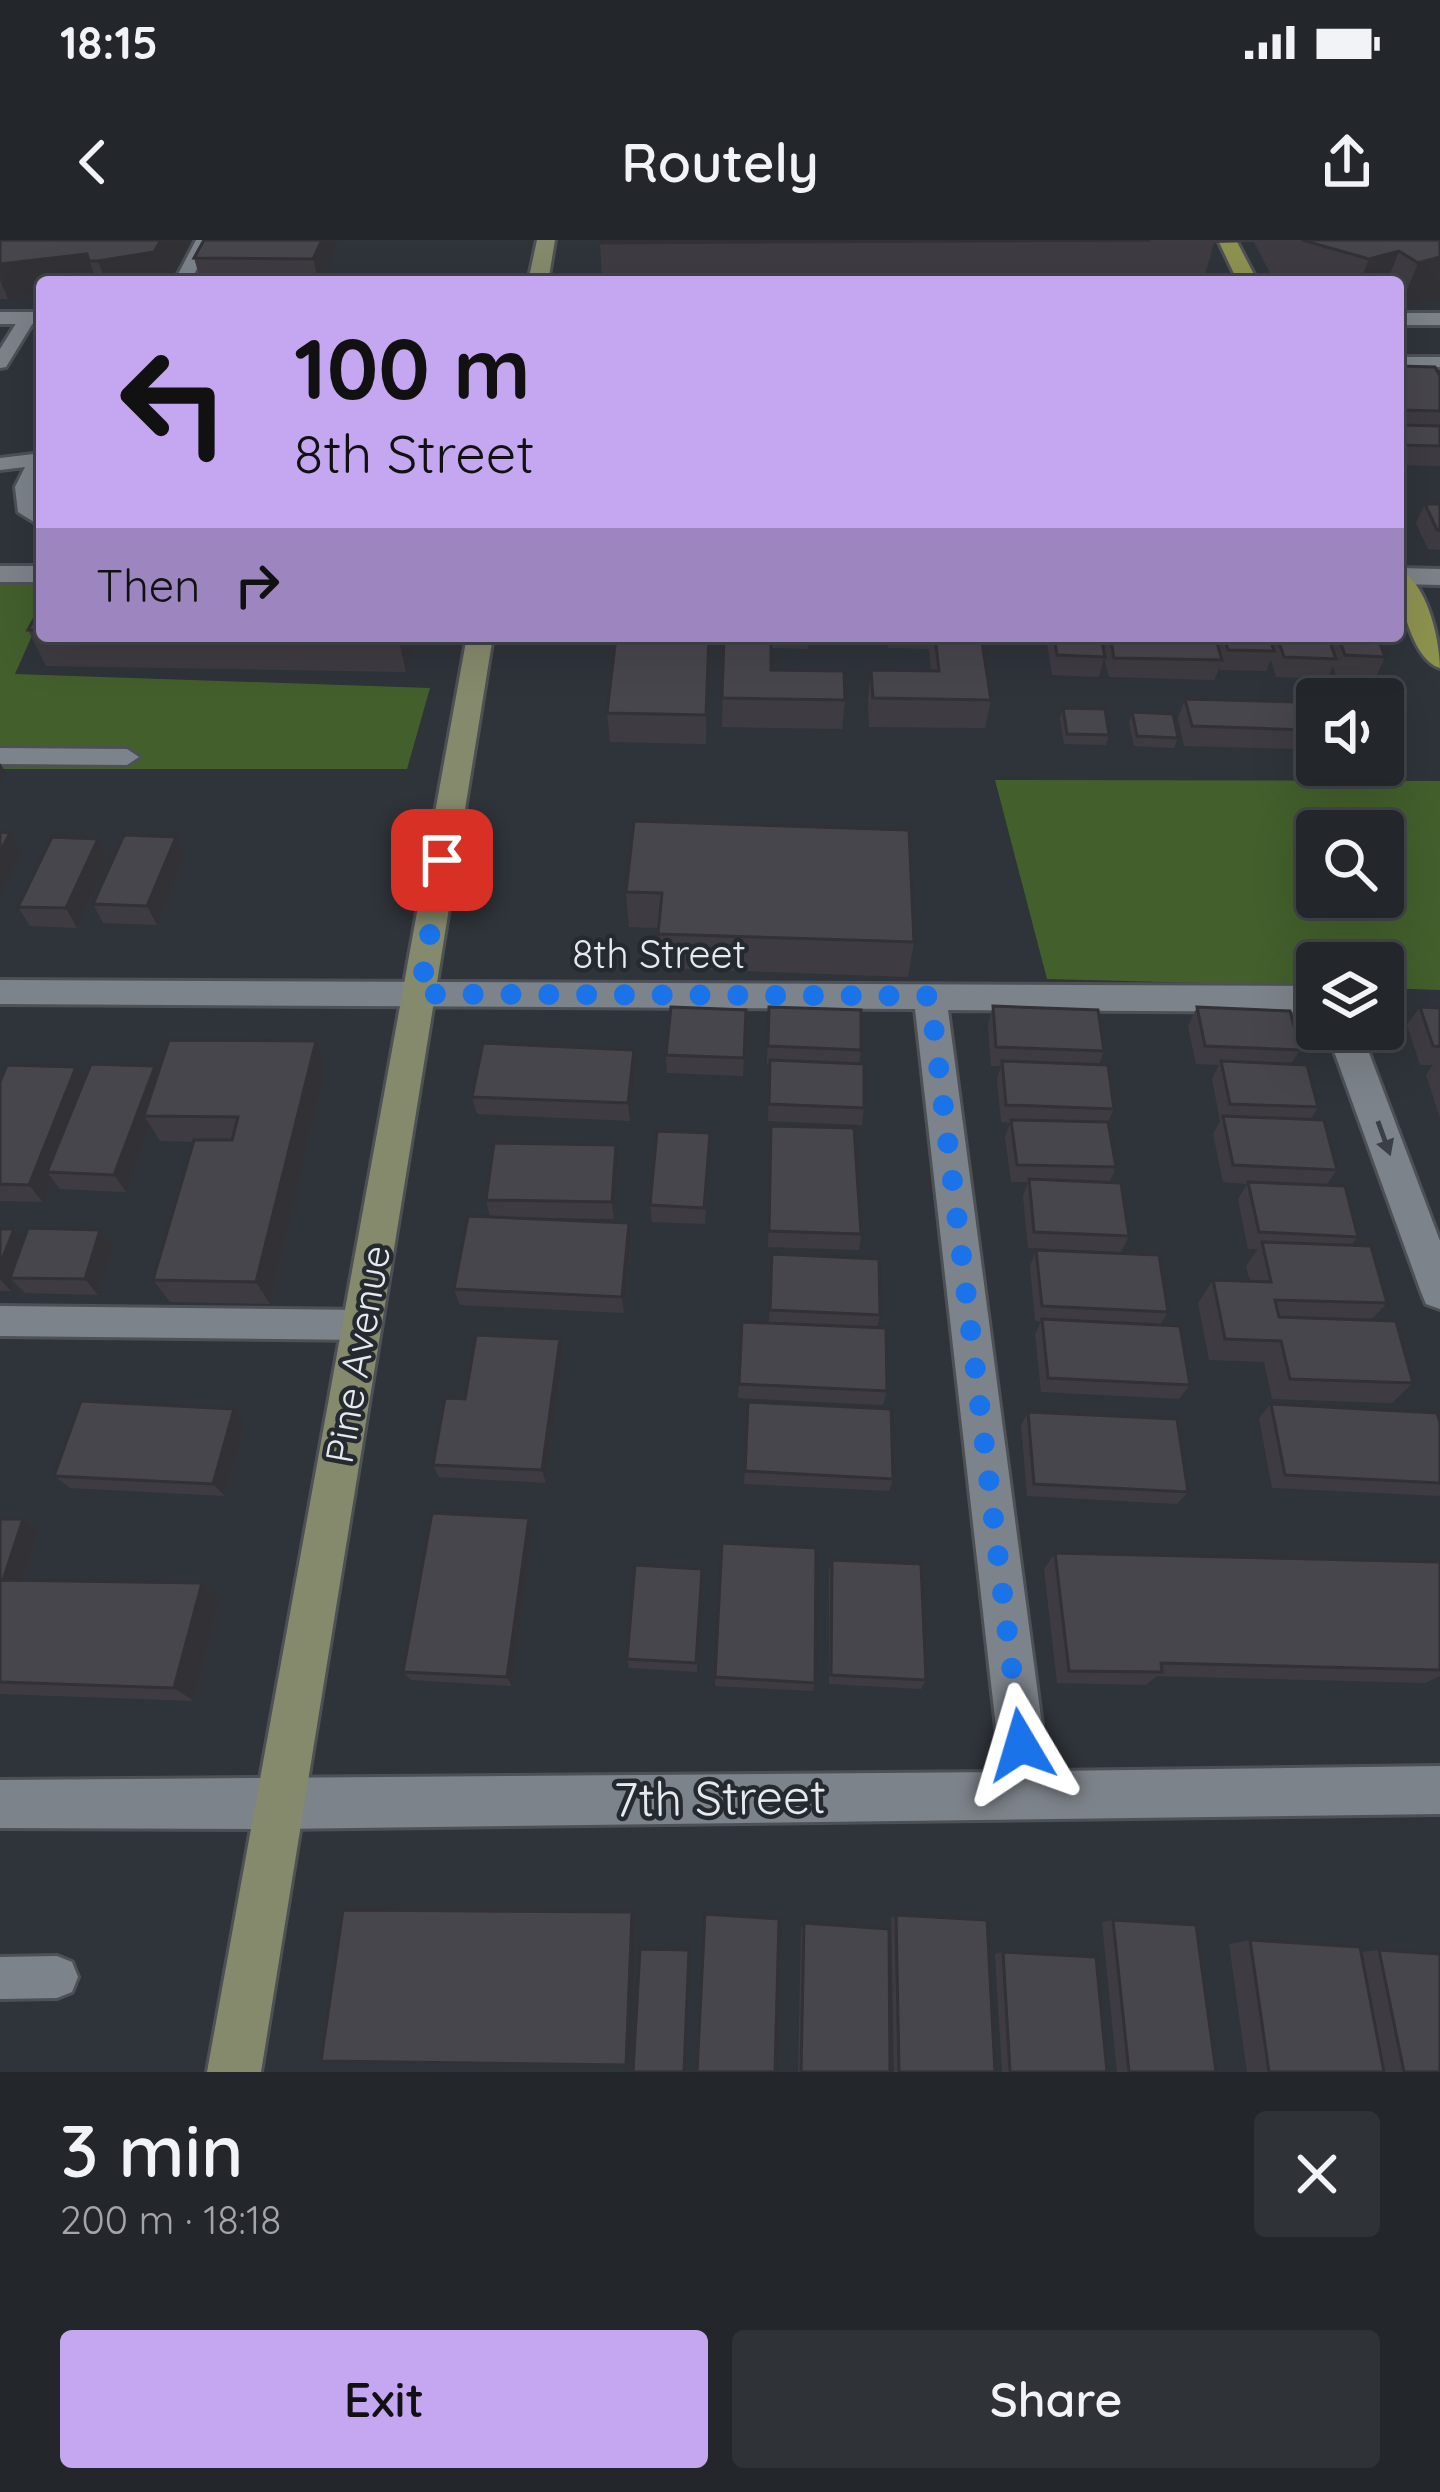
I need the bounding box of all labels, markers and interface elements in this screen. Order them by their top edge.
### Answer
text: 18:15 [60,14,158,70]
text: Routely [621,128,819,196]
icon: back [60,129,126,195]
icon: share [1314,129,1380,195]
text: 100 m [294,315,531,420]
icon: left [96,324,252,480]
text: 8th Street [294,419,534,487]
icon: right [224,552,290,618]
text: Then [96,557,200,613]
map controls [1296,678,1404,1050]
button: sound [1296,678,1404,786]
pin [391,809,493,911]
button: search [1296,810,1404,918]
icon: arrive [409,827,475,893]
street label: 8th Street [572,929,746,978]
button: layers [1296,942,1404,1050]
one-way arrow [1376,1121,1394,1157]
street label: Pine Avenue [314,1241,400,1467]
position arrow [958,1682,1084,1808]
street label: 7th Street [613,1765,827,1829]
text: 3 min [60,2105,244,2195]
button: close [1254,2111,1380,2237]
text: 200 m · 18:18 [60,2195,281,2244]
button: Exit [60,2330,708,2468]
button: Share [732,2330,1380,2468]

